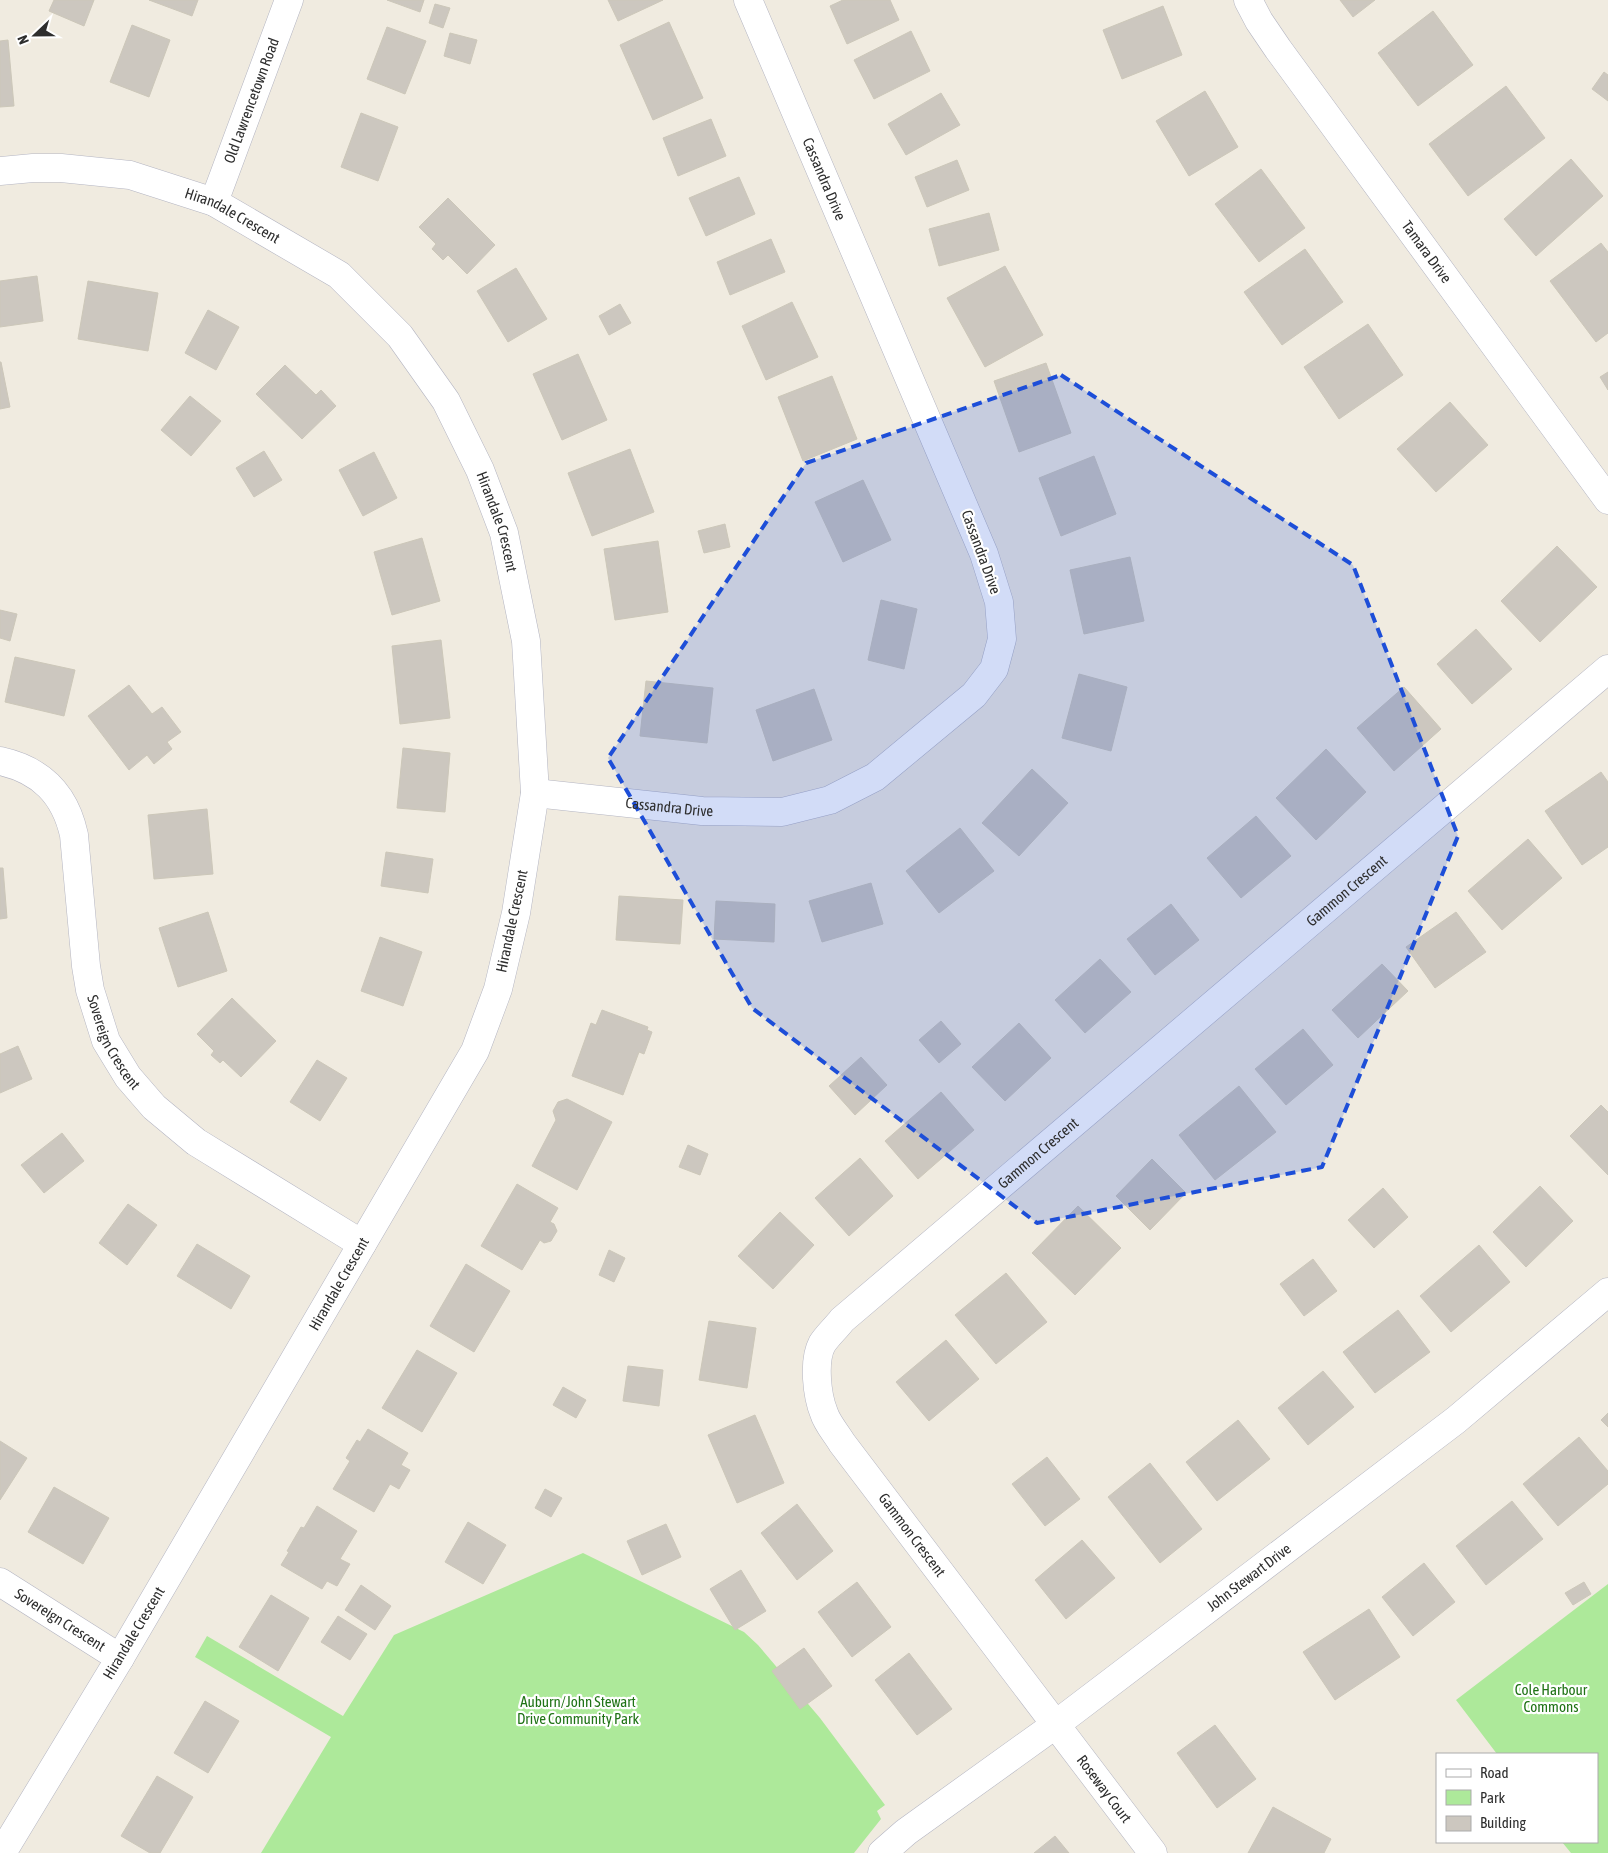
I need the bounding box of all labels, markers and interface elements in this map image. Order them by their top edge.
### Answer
north arrow [10,10,60,60]
text: N [14,33,32,47]
street label: Old Lawrencetown Road [220,35,282,166]
street label: Cassandra Drive [799,135,850,223]
street label: Hirandale Crescent [183,184,283,247]
street label: Tamara Drive [1399,217,1455,286]
street label: Hirandale Crescent [473,469,521,573]
street label: Cassandra Drive [958,508,1005,596]
street label: Cassandra Drive [625,794,713,819]
street label: Gammon Crescent [1303,852,1390,930]
street label: Hirandale Crescent [492,868,531,974]
street label: Sovereign Crescent [84,993,144,1093]
street label: Gammon Crescent [994,1114,1082,1192]
street label: Hirandale Crescent [305,1234,372,1333]
street label: Gammon Crescent [875,1490,949,1580]
street label: John Stewart Drive [1203,1540,1294,1615]
street label: Hirandale Crescent [99,1584,168,1682]
street label: Sovereign Crescent [12,1585,109,1655]
park label: Cole Harbour Commons [1515,1681,1588,1715]
park label: Auburn/John Stewart Drive Community Park [517,1693,639,1727]
street label: Roseway Court [1073,1752,1135,1826]
legend [1436,1753,1598,1843]
text: Road [1480,1764,1509,1781]
text: Park [1480,1789,1505,1806]
text: Building [1480,1814,1526,1831]

